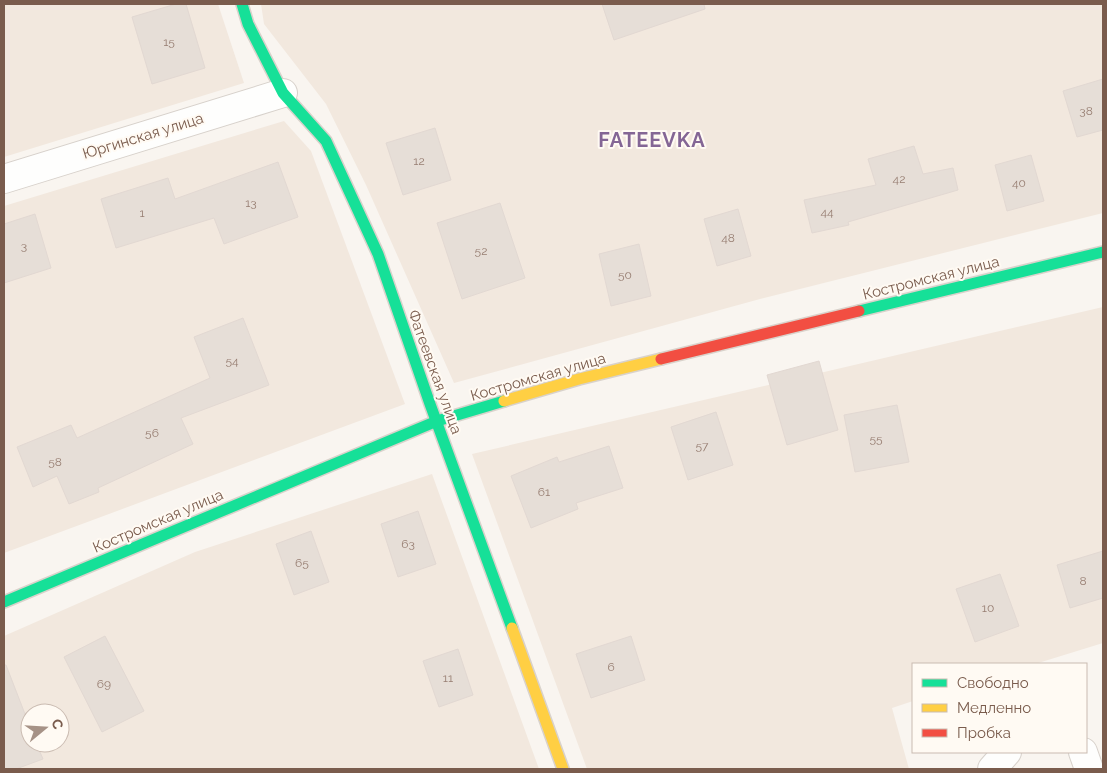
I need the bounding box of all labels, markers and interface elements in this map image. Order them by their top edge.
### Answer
house number: 15 [163,35,175,49]
house number: 38 [1079,104,1093,118]
street label: Юргинская улица [80,109,206,163]
district label: FATEEVKA [598,128,706,152]
house number: 12 [413,154,425,168]
house number: 42 [893,172,905,186]
house number: 40 [1012,176,1026,190]
house number: 13 [245,196,257,210]
house number: 44 [820,205,834,219]
house number: 1 [139,206,145,220]
house number: 48 [721,231,735,245]
house number: 3 [21,239,27,253]
house number: 52 [475,244,487,258]
street label: Костромская улица [861,252,1001,304]
house number: 50 [618,268,632,282]
street label: Фатеевская улица [404,307,466,437]
street label: Костромская улица [468,349,608,405]
house number: 54 [225,354,239,368]
house number: 56 [145,426,159,440]
house number: 55 [869,432,883,446]
house number: 57 [696,439,709,453]
house number: 58 [48,455,62,469]
street label: Костромская улица [90,485,226,557]
house number: 61 [538,485,550,499]
house number: 63 [401,537,415,551]
house number: 65 [295,556,309,570]
house number: 8 [1079,574,1087,588]
house number: 10 [982,601,994,615]
house number: 6 [607,660,615,674]
legend [912,663,1087,753]
house number: 11 [443,671,453,685]
text: Свободно [957,674,1029,692]
house number: 69 [97,677,111,691]
text: Медленно [957,699,1031,717]
north arrow [20,703,70,753]
text: С [48,717,67,731]
text: Пробка [957,724,1011,742]

